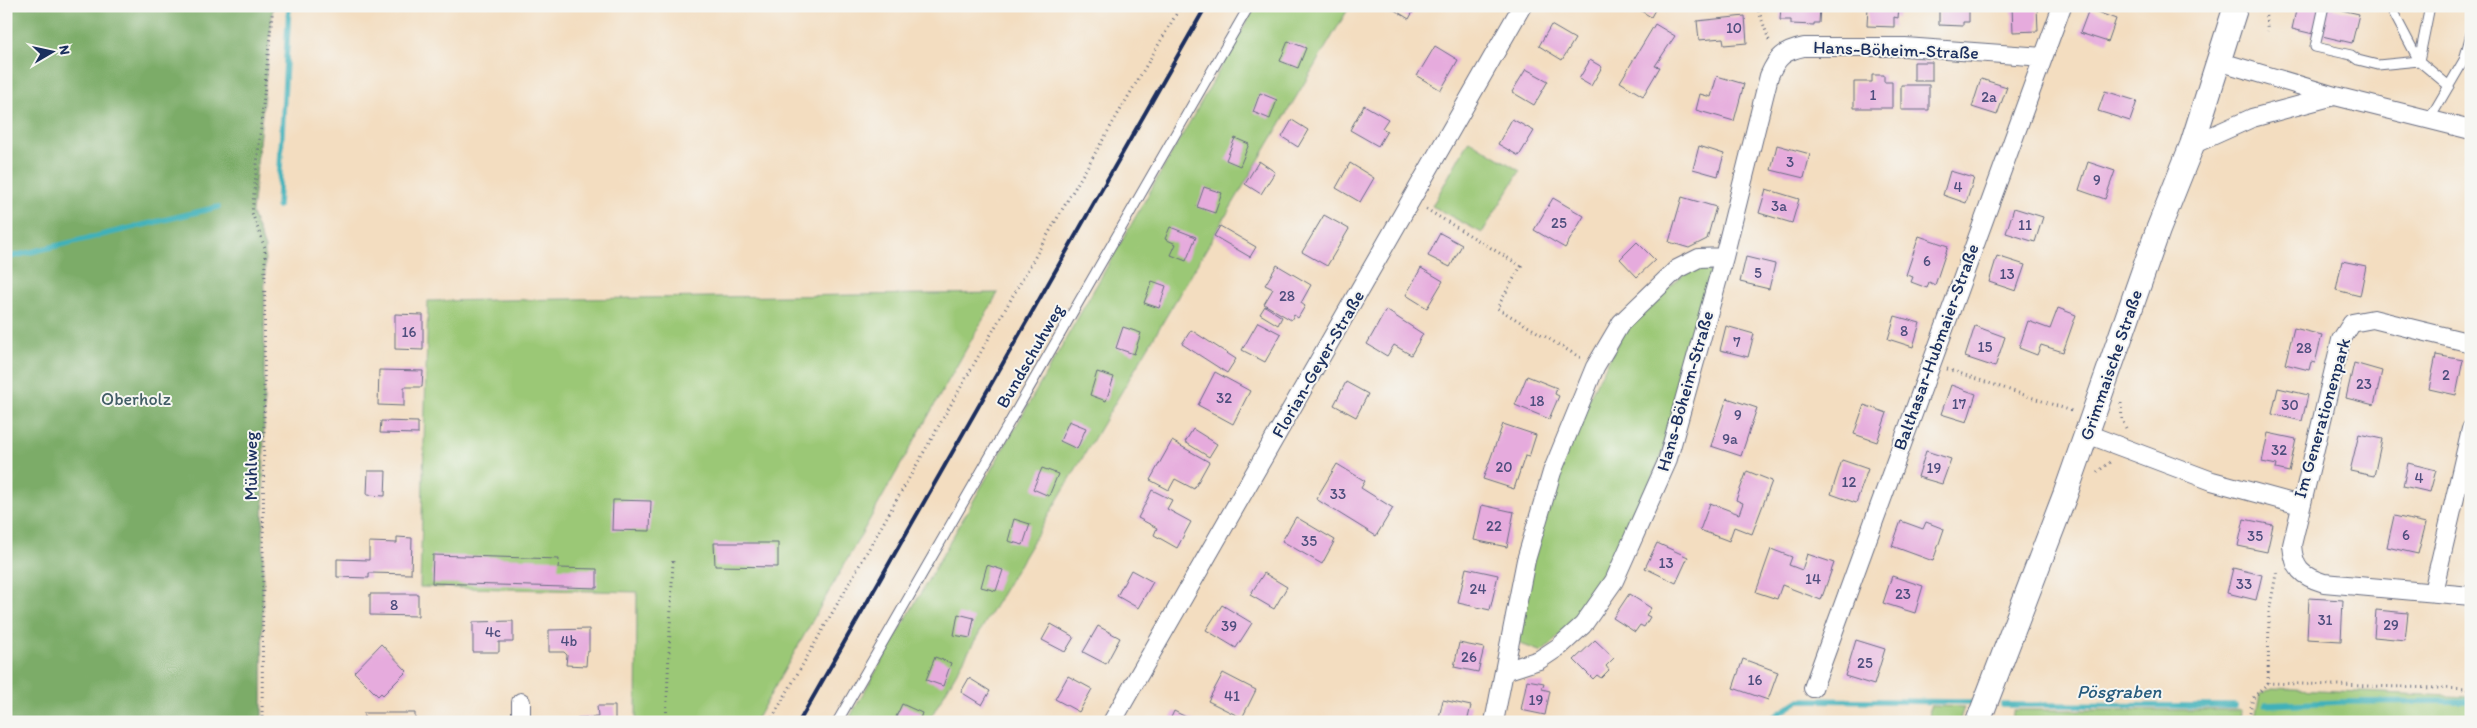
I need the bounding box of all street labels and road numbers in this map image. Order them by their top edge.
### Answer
street label: Hans-Böheim-Straße [1813,36,1979,64]
street label: Balthasar-Hubmaier-Straße [1888,241,1984,453]
street label: Florian-Geyer-Straße [1267,286,1369,442]
street label: Grimmaische Straße [2075,287,2147,443]
street label: Bundschuhweg [991,299,1069,412]
street label: Hans-Böheim-Straße [1652,308,1718,474]
street label: Im Generationenpark [2289,335,2356,501]
street label: Mühlweg [240,431,262,500]

